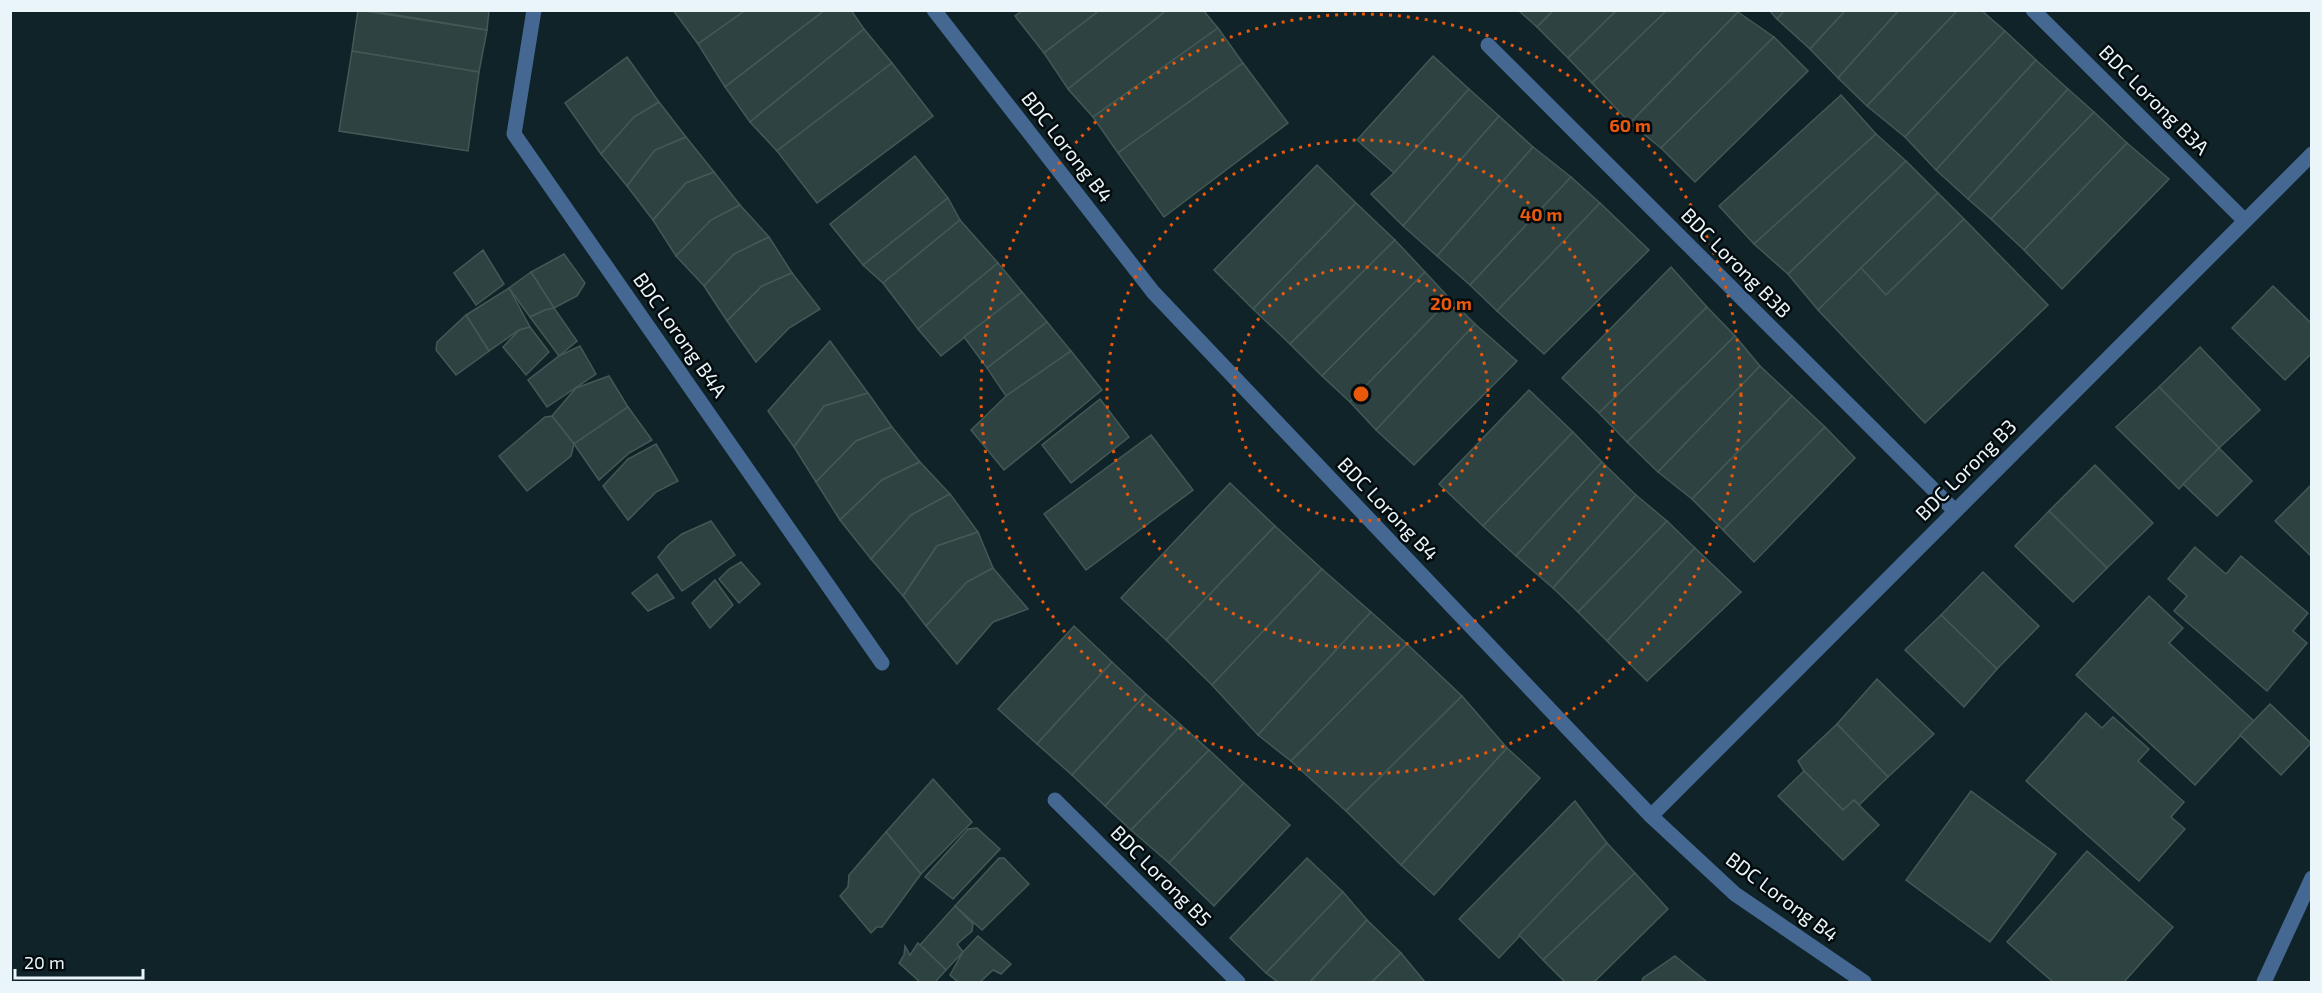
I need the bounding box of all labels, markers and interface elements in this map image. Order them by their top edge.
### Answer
street label: BDC Lorong B3A [2095,39,2215,160]
street label: BDC Lorong B4 [1017,86,1119,207]
text: 60 m [1609,114,1651,136]
street label: BDC Lorong B3B [1677,202,1797,322]
text: 40 m [1520,203,1562,225]
street label: BDC Lorong B4A [629,267,733,402]
text: 20 m [1430,292,1472,314]
centre of rings [1351,384,1371,404]
street label: BDC Lorong B3 [1910,414,2021,525]
street label: BDC Lorong B4 [1333,452,1444,565]
street label: BDC Lorong B5 [1106,820,1217,931]
street label: BDC Lorong B4 [1722,846,1843,946]
scale bar [15,942,142,980]
text: 20 m [24,951,65,973]

